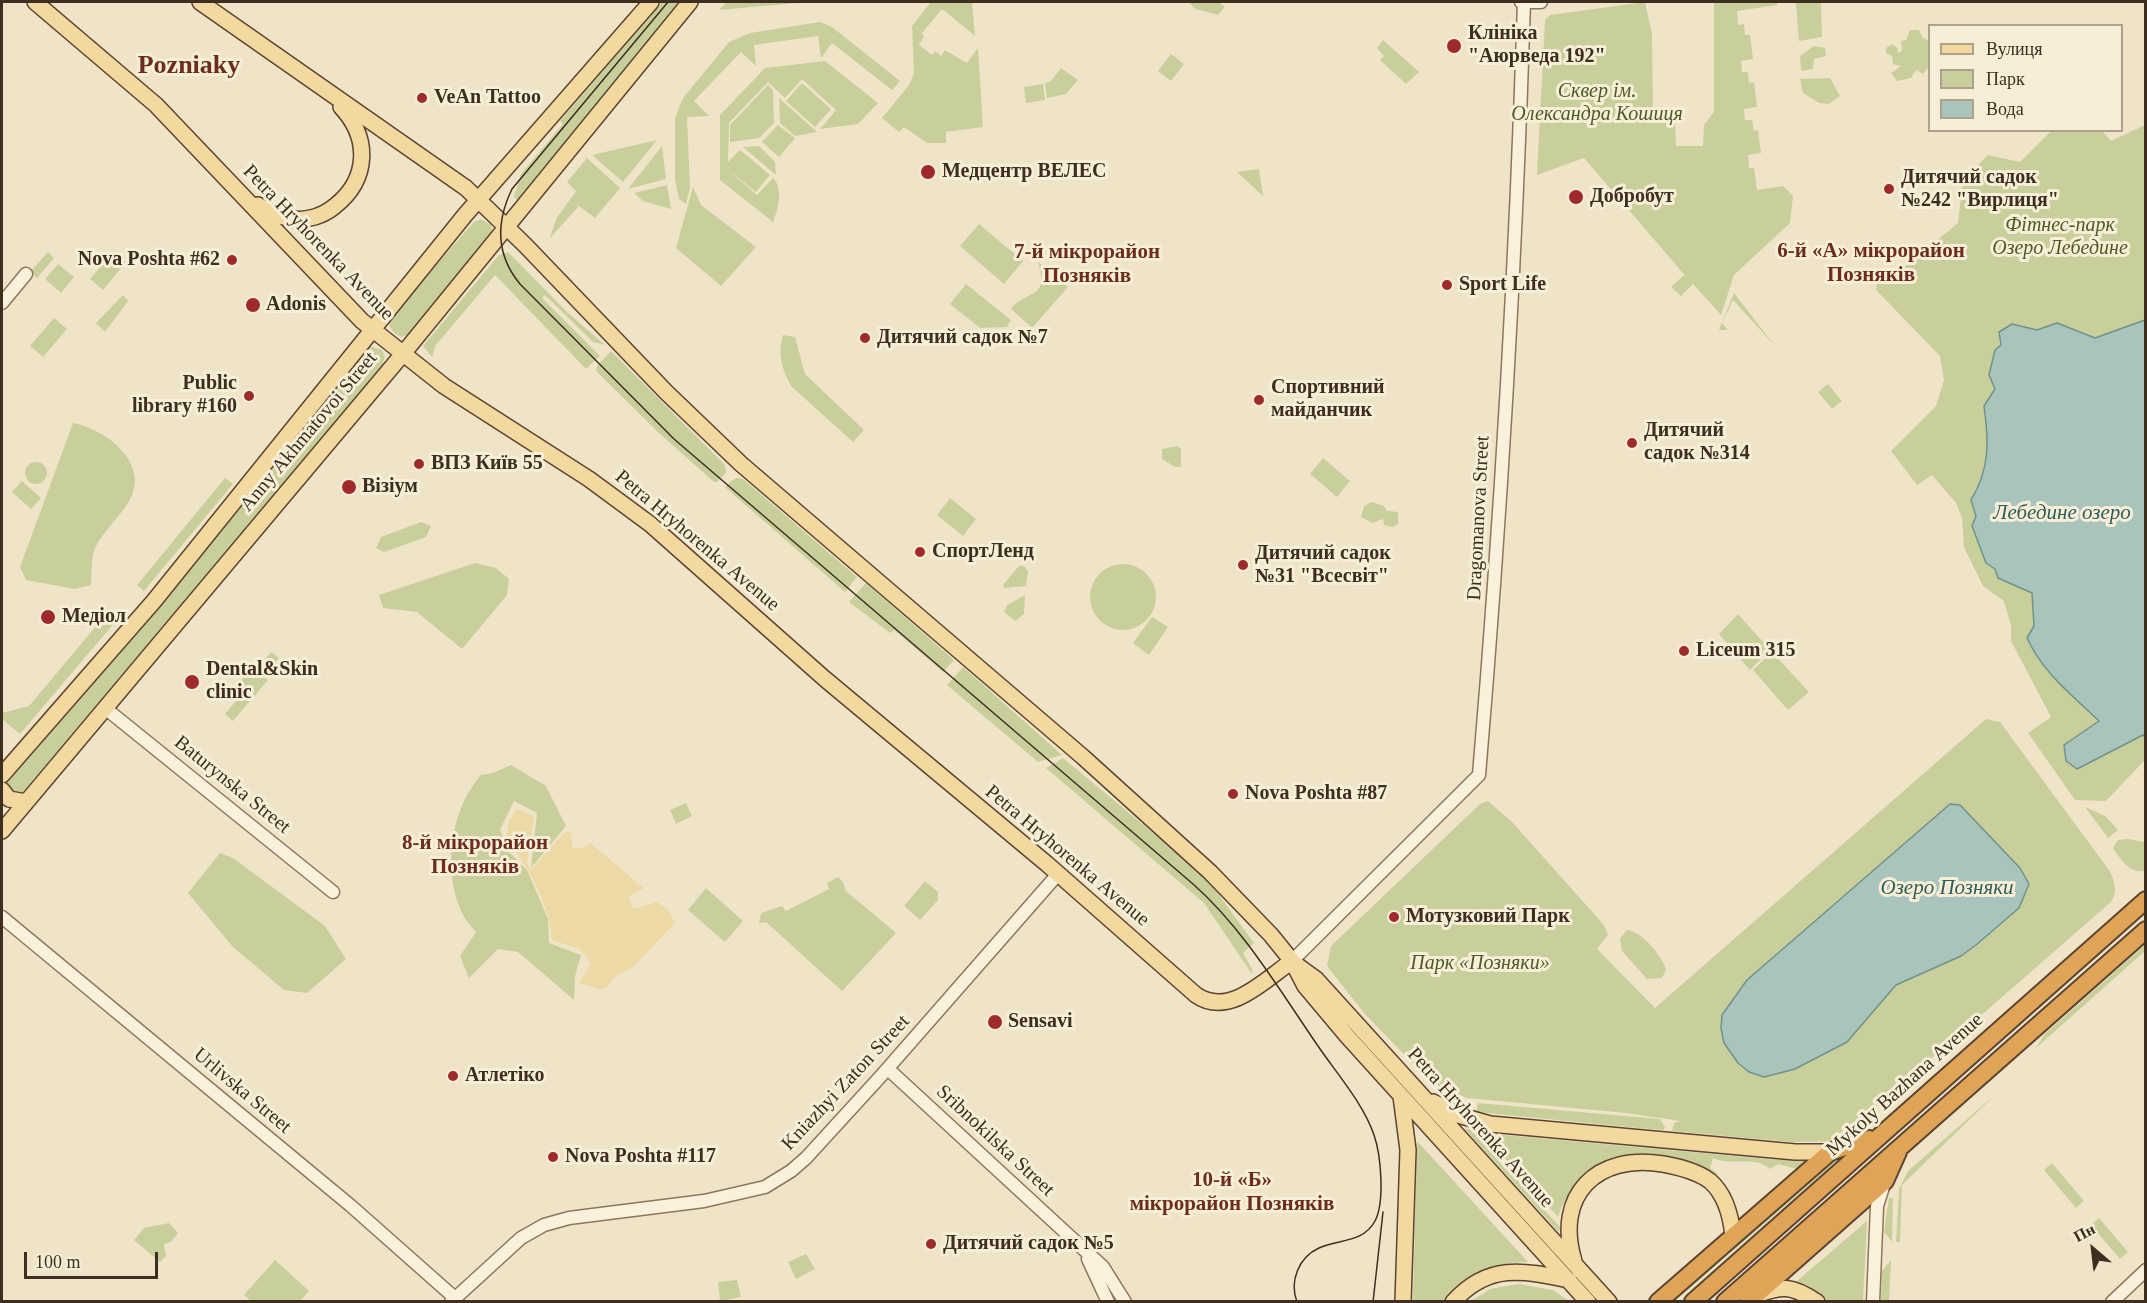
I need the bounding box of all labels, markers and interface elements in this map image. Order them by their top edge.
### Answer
place label: Клініка "Аюрведа 192" [1468,22,1606,69]
legend [1928,24,2123,132]
marker: Клініка "Аюрведа 192" [1445,37,1463,55]
text: Вулиця [1986,39,2043,59]
district label: Pozniaky [138,50,240,82]
text: Парк [1986,69,2025,89]
park label: Сквер ім. Олександра Кошиця [1511,80,1683,127]
place label: VeAn Tattoo [434,86,541,110]
marker: VeAn Tattoo [415,91,429,105]
text: Вода [1986,99,2024,119]
street label: Petra Hryhorenka Avenue [237,160,399,326]
place label: Медцентр ВЕЛЕС [942,160,1107,184]
marker: Медцентр ВЕЛЕС [919,163,937,181]
place label: Дитячий садок №242 "Вирлиця" [1901,166,2059,213]
marker: Дитячий садок №242 "Вирлиця" [1882,182,1896,196]
place label: Добробут [1590,185,1674,209]
marker: Добробут [1567,188,1585,206]
park label: Фітнес-парк Озеро Лебедине [1992,214,2128,261]
district label: 6-й «А» мікрорайон Позняків [1777,239,1965,289]
district label: 7-й мікрорайон Позняків [1014,240,1160,290]
place label: Nova Poshta #62 [78,248,220,272]
marker: Nova Poshta #62 [225,253,239,267]
place label: Sport Life [1459,273,1546,297]
marker: Sport Life [1440,278,1454,292]
place label: Adonis [266,293,326,317]
marker: Adonis [244,296,262,314]
place label: Дитячий садок №7 [877,326,1048,350]
marker: Дитячий садок №7 [858,331,872,345]
street label: Anny Akhmatovoi Street [235,347,383,517]
place label: Public library #160 [132,372,237,419]
place label: Спортивний майданчик [1271,376,1385,423]
marker: Public library #160 [242,389,256,403]
marker: Спортивний майданчик [1252,393,1266,407]
place label: Дитячий садок №314 [1644,419,1750,466]
street label: Dragomanova Street [1463,435,1495,601]
marker: Дитячий садок №314 [1625,436,1639,450]
place label: ВПЗ Київ 55 [431,452,543,476]
marker: ВПЗ Київ 55 [412,457,426,471]
street label: Petra Hryhorenka Avenue [610,465,784,617]
place label: Візіум [362,475,418,499]
marker: Візіум [340,478,358,496]
water label: Лебедине озеро [1993,500,2131,526]
place label: СпортЛенд [932,540,1034,564]
place label: Дитячий садок №31 "Всесвіт" [1255,542,1391,589]
marker: СпортЛенд [913,545,927,559]
marker: Дитячий садок №31 "Всесвіт" [1236,558,1250,572]
place label: Медіол [62,605,126,629]
marker: Медіол [39,608,57,626]
place label: Liceum 315 [1696,639,1795,663]
marker: Liceum 315 [1677,644,1691,658]
place label: Dental&Skin clinic [206,658,318,705]
marker: Dental&Skin clinic [183,673,201,691]
street label: Baturynska Street [169,731,295,839]
street label: Petra Hryhorenka Avenue [980,780,1154,932]
place label: Nova Poshta #87 [1245,782,1387,806]
marker: Nova Poshta #87 [1226,787,1240,801]
district label: 8-й мікрорайон Позняків [402,831,548,881]
water label: Озеро Позняки [1880,875,2014,901]
place label: Мотузковий Парк [1406,905,1570,929]
marker: Мотузковий Парк [1387,910,1401,924]
park label: Парк «Позняки» [1410,952,1550,976]
street label: Mykoly Bazhana Avenue [1822,1008,1988,1162]
street label: Kniazhyi Zaton Street [777,1010,915,1156]
place label: Sensavi [1008,1010,1072,1034]
marker: Sensavi [986,1013,1004,1031]
street label: Urlivska Street [188,1043,296,1139]
street label: Petra Hryhorenka Avenue [1402,1043,1558,1213]
place label: Атлетіко [465,1064,545,1088]
marker: Атлетіко [446,1069,460,1083]
street label: Sribnokilska Street [931,1080,1059,1202]
place label: Nova Poshta #117 [565,1145,716,1169]
marker: Nova Poshta #117 [546,1150,560,1164]
district label: 10-й «Б» мікрорайон Позняків [1130,1168,1334,1218]
north arrow [2063,1219,2123,1279]
text: Пн [2071,1220,2098,1245]
place label: Дитячий садок №5 [943,1232,1114,1256]
marker: Дитячий садок №5 [924,1237,938,1251]
scale bar [27,1240,160,1278]
text: 100 m [35,1252,81,1272]

